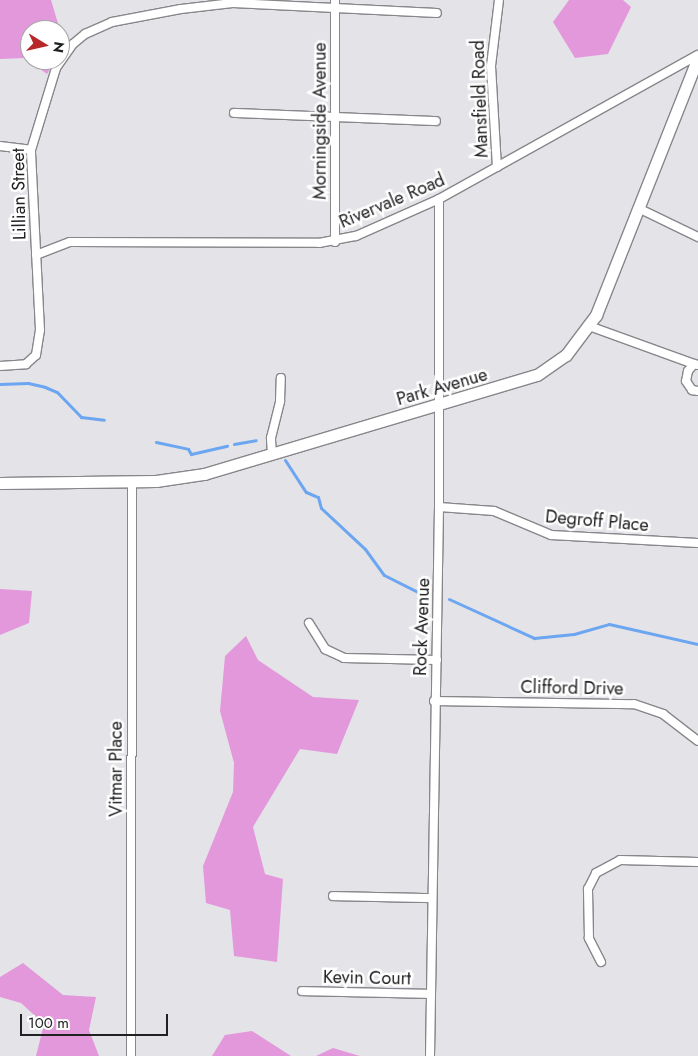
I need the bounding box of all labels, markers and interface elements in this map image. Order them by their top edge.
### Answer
north arrow [20,20,70,70]
text: N [48,40,70,54]
street label: Mansfield Road [467,40,493,158]
street label: Morningside Avenue [309,42,331,200]
street label: Lillian Street [7,148,31,240]
street label: Rivervale Road [336,169,448,233]
street label: Park Avenue [394,364,490,410]
street label: Degroff Place [544,506,650,536]
street label: Rock Avenue [409,578,435,676]
street label: Clifford Drive [520,676,624,700]
street label: Vitmar Place [105,721,127,817]
street label: Kevin Court [323,966,411,990]
scale bar [22,1004,170,1036]
text: 100 m [28,1012,69,1034]

